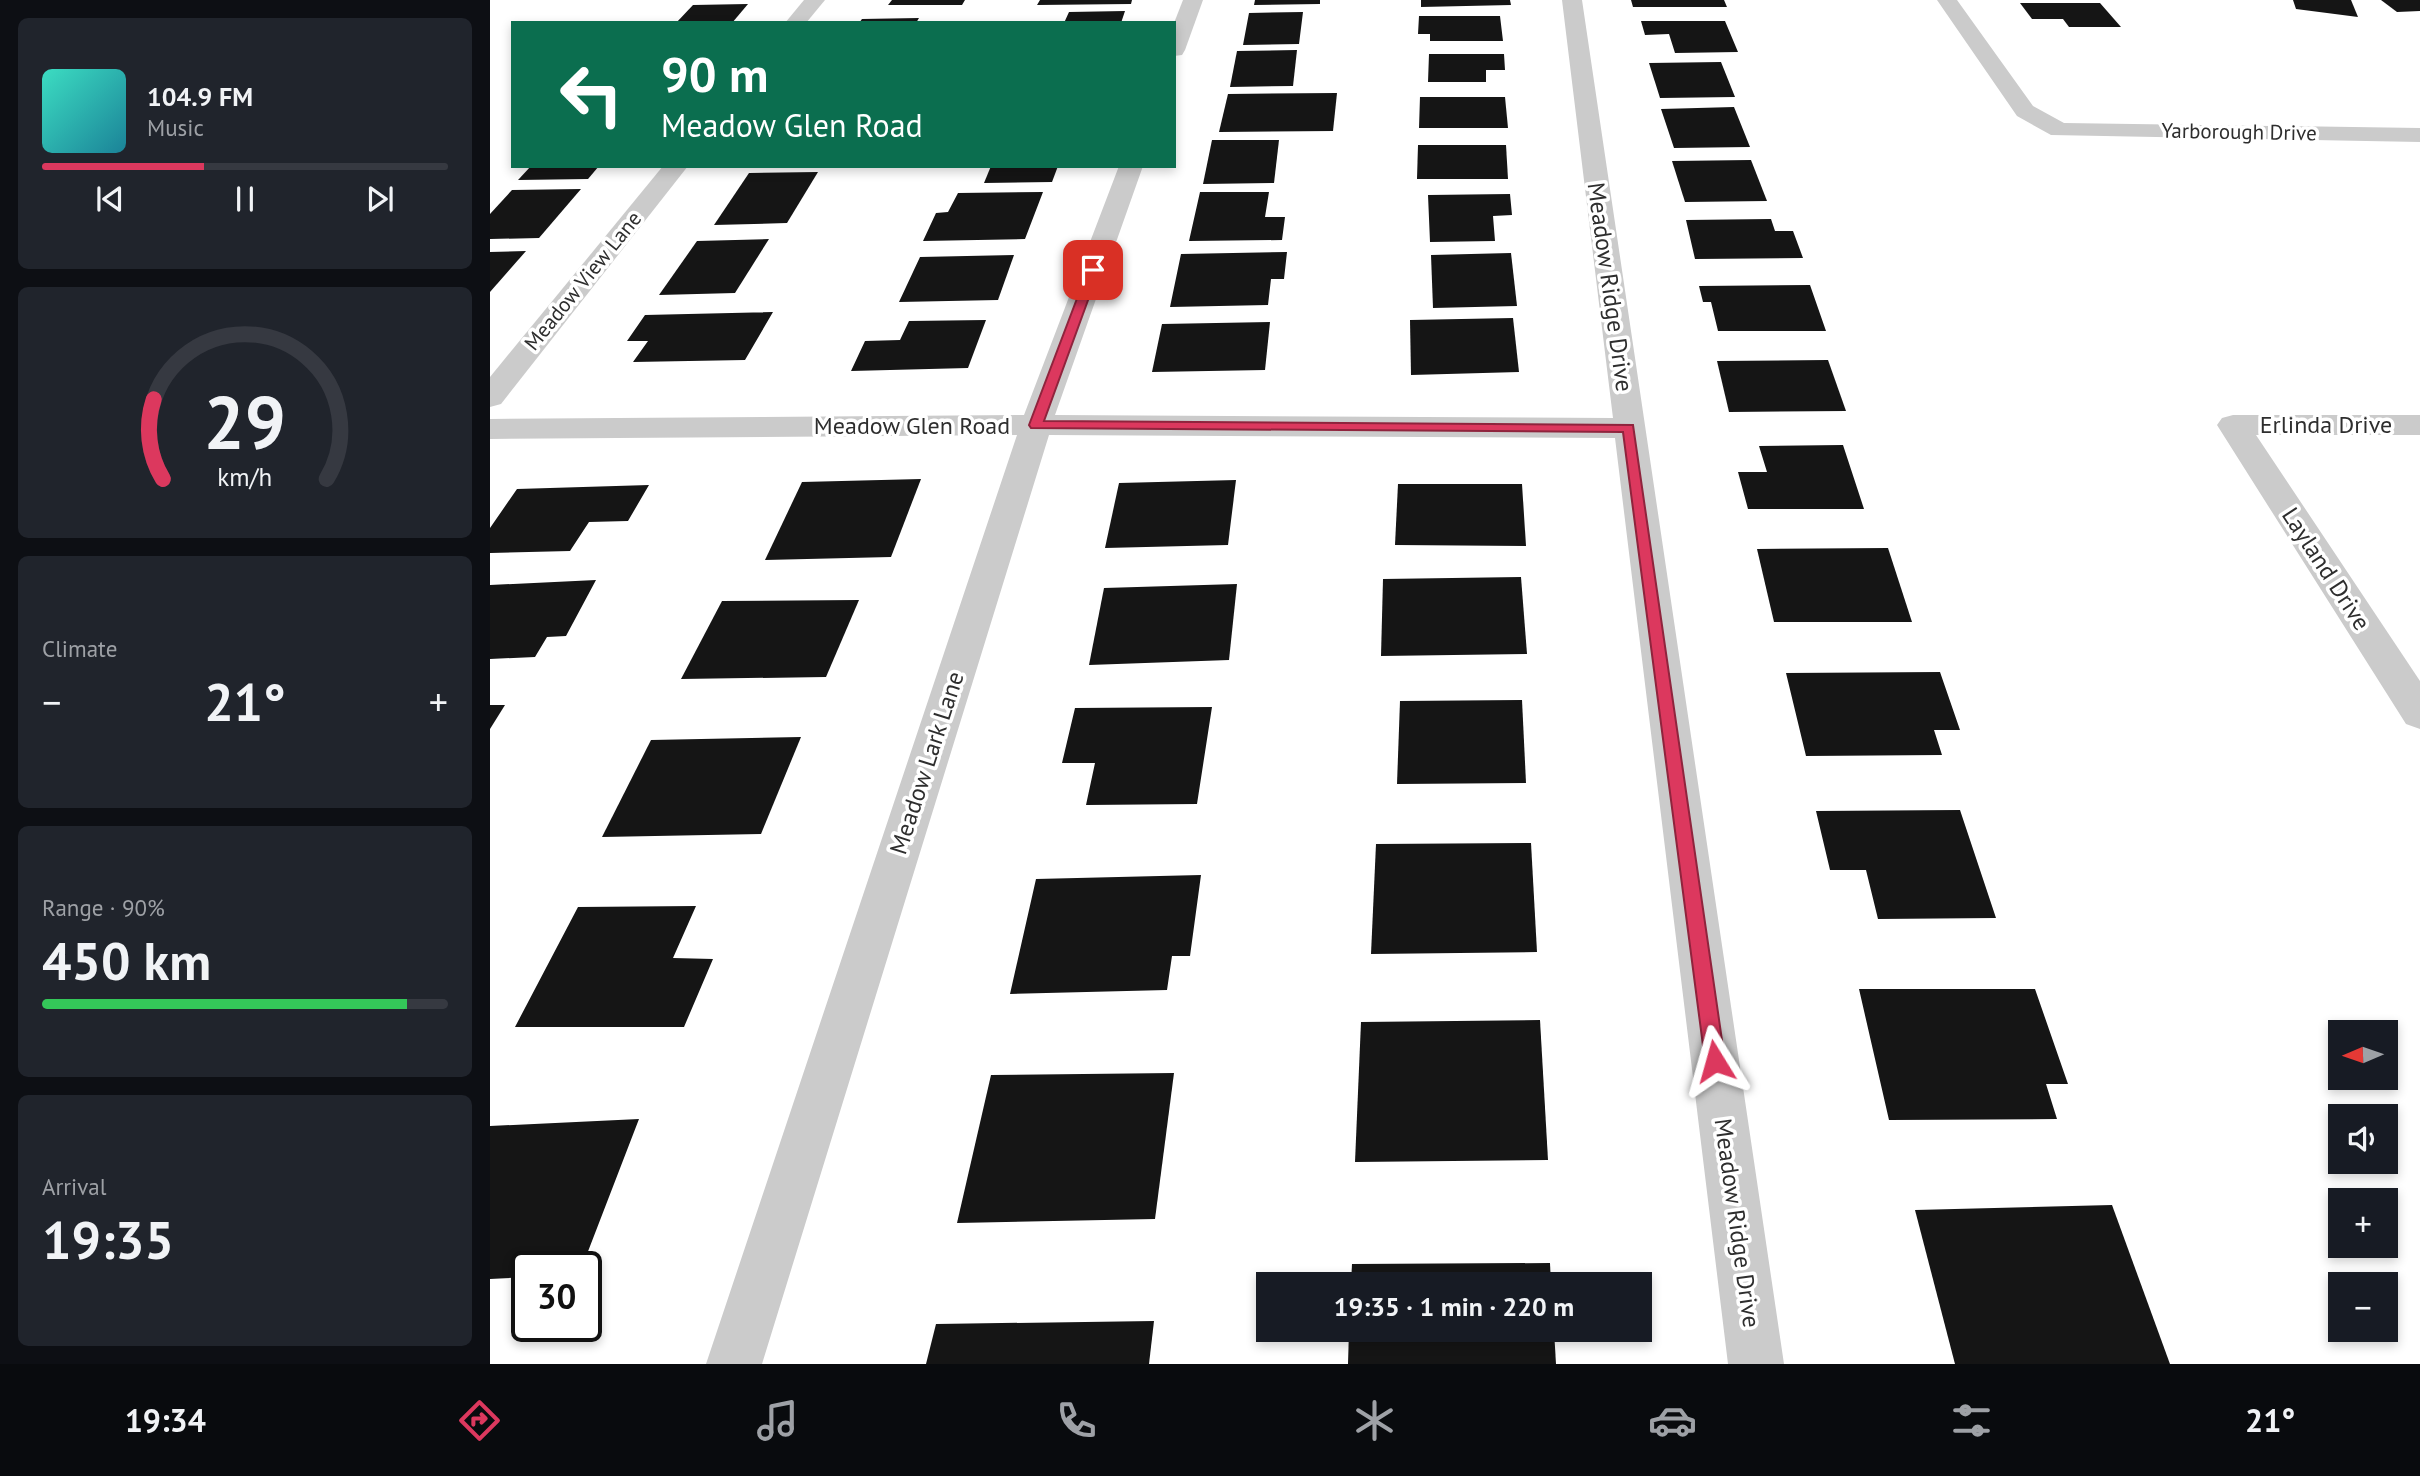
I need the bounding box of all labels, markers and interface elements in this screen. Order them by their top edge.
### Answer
text: 90 m [661,42,768,106]
icon: left [546,49,637,140]
text: 104.9 FM [147,80,253,113]
text: Meadow Glen Road [661,104,923,146]
text: Music [147,113,204,142]
street label: Yarborough Drive [2161,117,2317,146]
icon: previous [91,180,129,218]
icon: pause [226,180,264,218]
icon: next [361,180,399,218]
street label: Meadow Ridge Drive [1580,180,1641,394]
street label: Meadow View Lane [518,206,647,356]
pin [1063,240,1123,300]
icon: arrive [1074,251,1112,289]
text: 29 [204,375,286,469]
street label: Erlinda Drive [2260,409,2392,440]
street label: Meadow Glen Road [814,410,1010,441]
text: km/h [218,461,272,493]
street label: Layland Drive [2275,502,2378,636]
text: Climate [42,634,117,663]
text: 21° [204,668,286,735]
street label: Meadow Lark Lane [882,668,971,858]
text: − [42,677,61,726]
text: + [429,677,448,726]
text: Range · 90% [42,893,165,922]
text: 450 km [42,927,211,994]
north arrow [2328,1020,2398,1090]
map controls [2328,1020,2398,1342]
position arrow [1678,1024,1752,1098]
button: sound [2328,1104,2398,1174]
street label: Meadow Ridge Drive [1707,1116,1768,1330]
text: Arrival [42,1172,106,1201]
button: + [2328,1188,2398,1258]
text: 19:35 [42,1206,174,1273]
speed limit sign: 30 [511,1251,602,1342]
button: − [2328,1272,2398,1342]
text: 19:35 · 1 min · 220 m [1334,1290,1574,1323]
icon: directions [455,1396,504,1445]
icon: music [753,1396,802,1445]
icon: phone [1052,1396,1101,1445]
icon: climate [1350,1396,1399,1445]
icon: car [1648,1396,1697,1445]
icon: filters [1947,1396,1996,1445]
text: 19:34 [125,1399,206,1441]
text: 21° [2245,1399,2295,1441]

